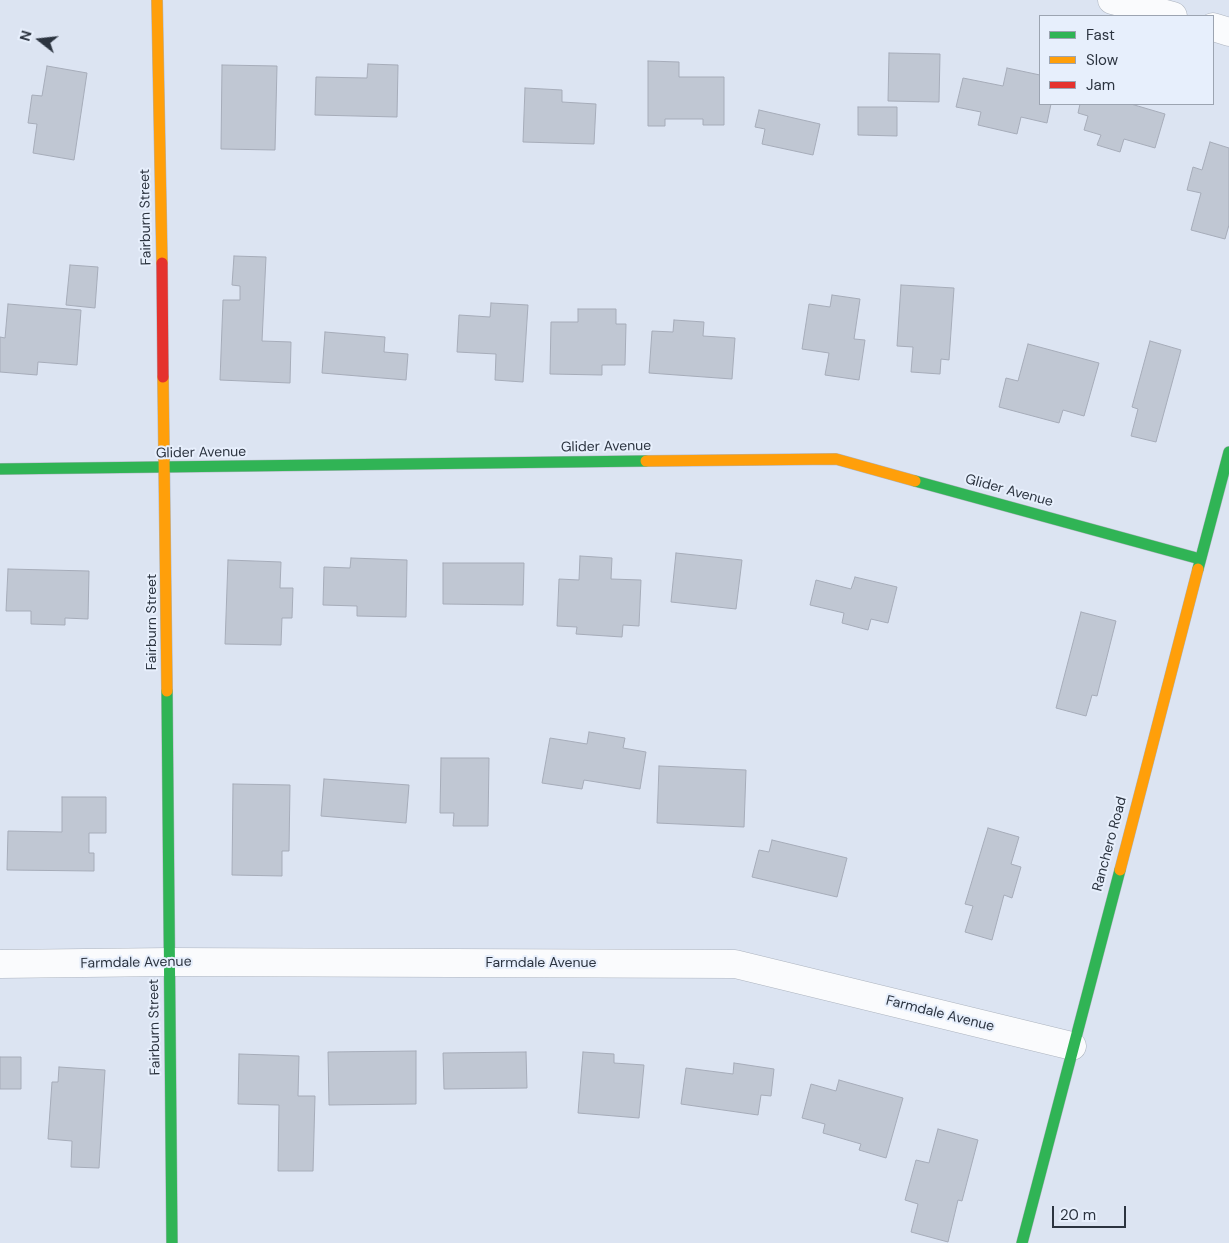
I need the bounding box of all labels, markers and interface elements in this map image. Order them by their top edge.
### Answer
north arrow [15,15,65,65]
legend [1039,15,1214,105]
text: Fast [1086,25,1115,45]
text: N [16,28,36,43]
text: Slow [1086,50,1118,70]
text: Jam [1086,75,1115,95]
street label: Fairburn Street [137,169,155,265]
street label: Glider Avenue [561,438,651,456]
street label: Glider Avenue [156,444,246,462]
street label: Glider Avenue [963,471,1055,511]
street label: Fairburn Street [144,574,160,670]
street label: Ranchero Road [1089,795,1131,893]
street label: Farmdale Avenue [80,954,192,972]
street label: Farmdale Avenue [485,955,597,971]
street label: Fairburn Street [146,979,164,1075]
street label: Farmdale Avenue [884,992,996,1036]
scale bar [1054,1196,1128,1228]
text: 20 m [1060,1205,1096,1225]

